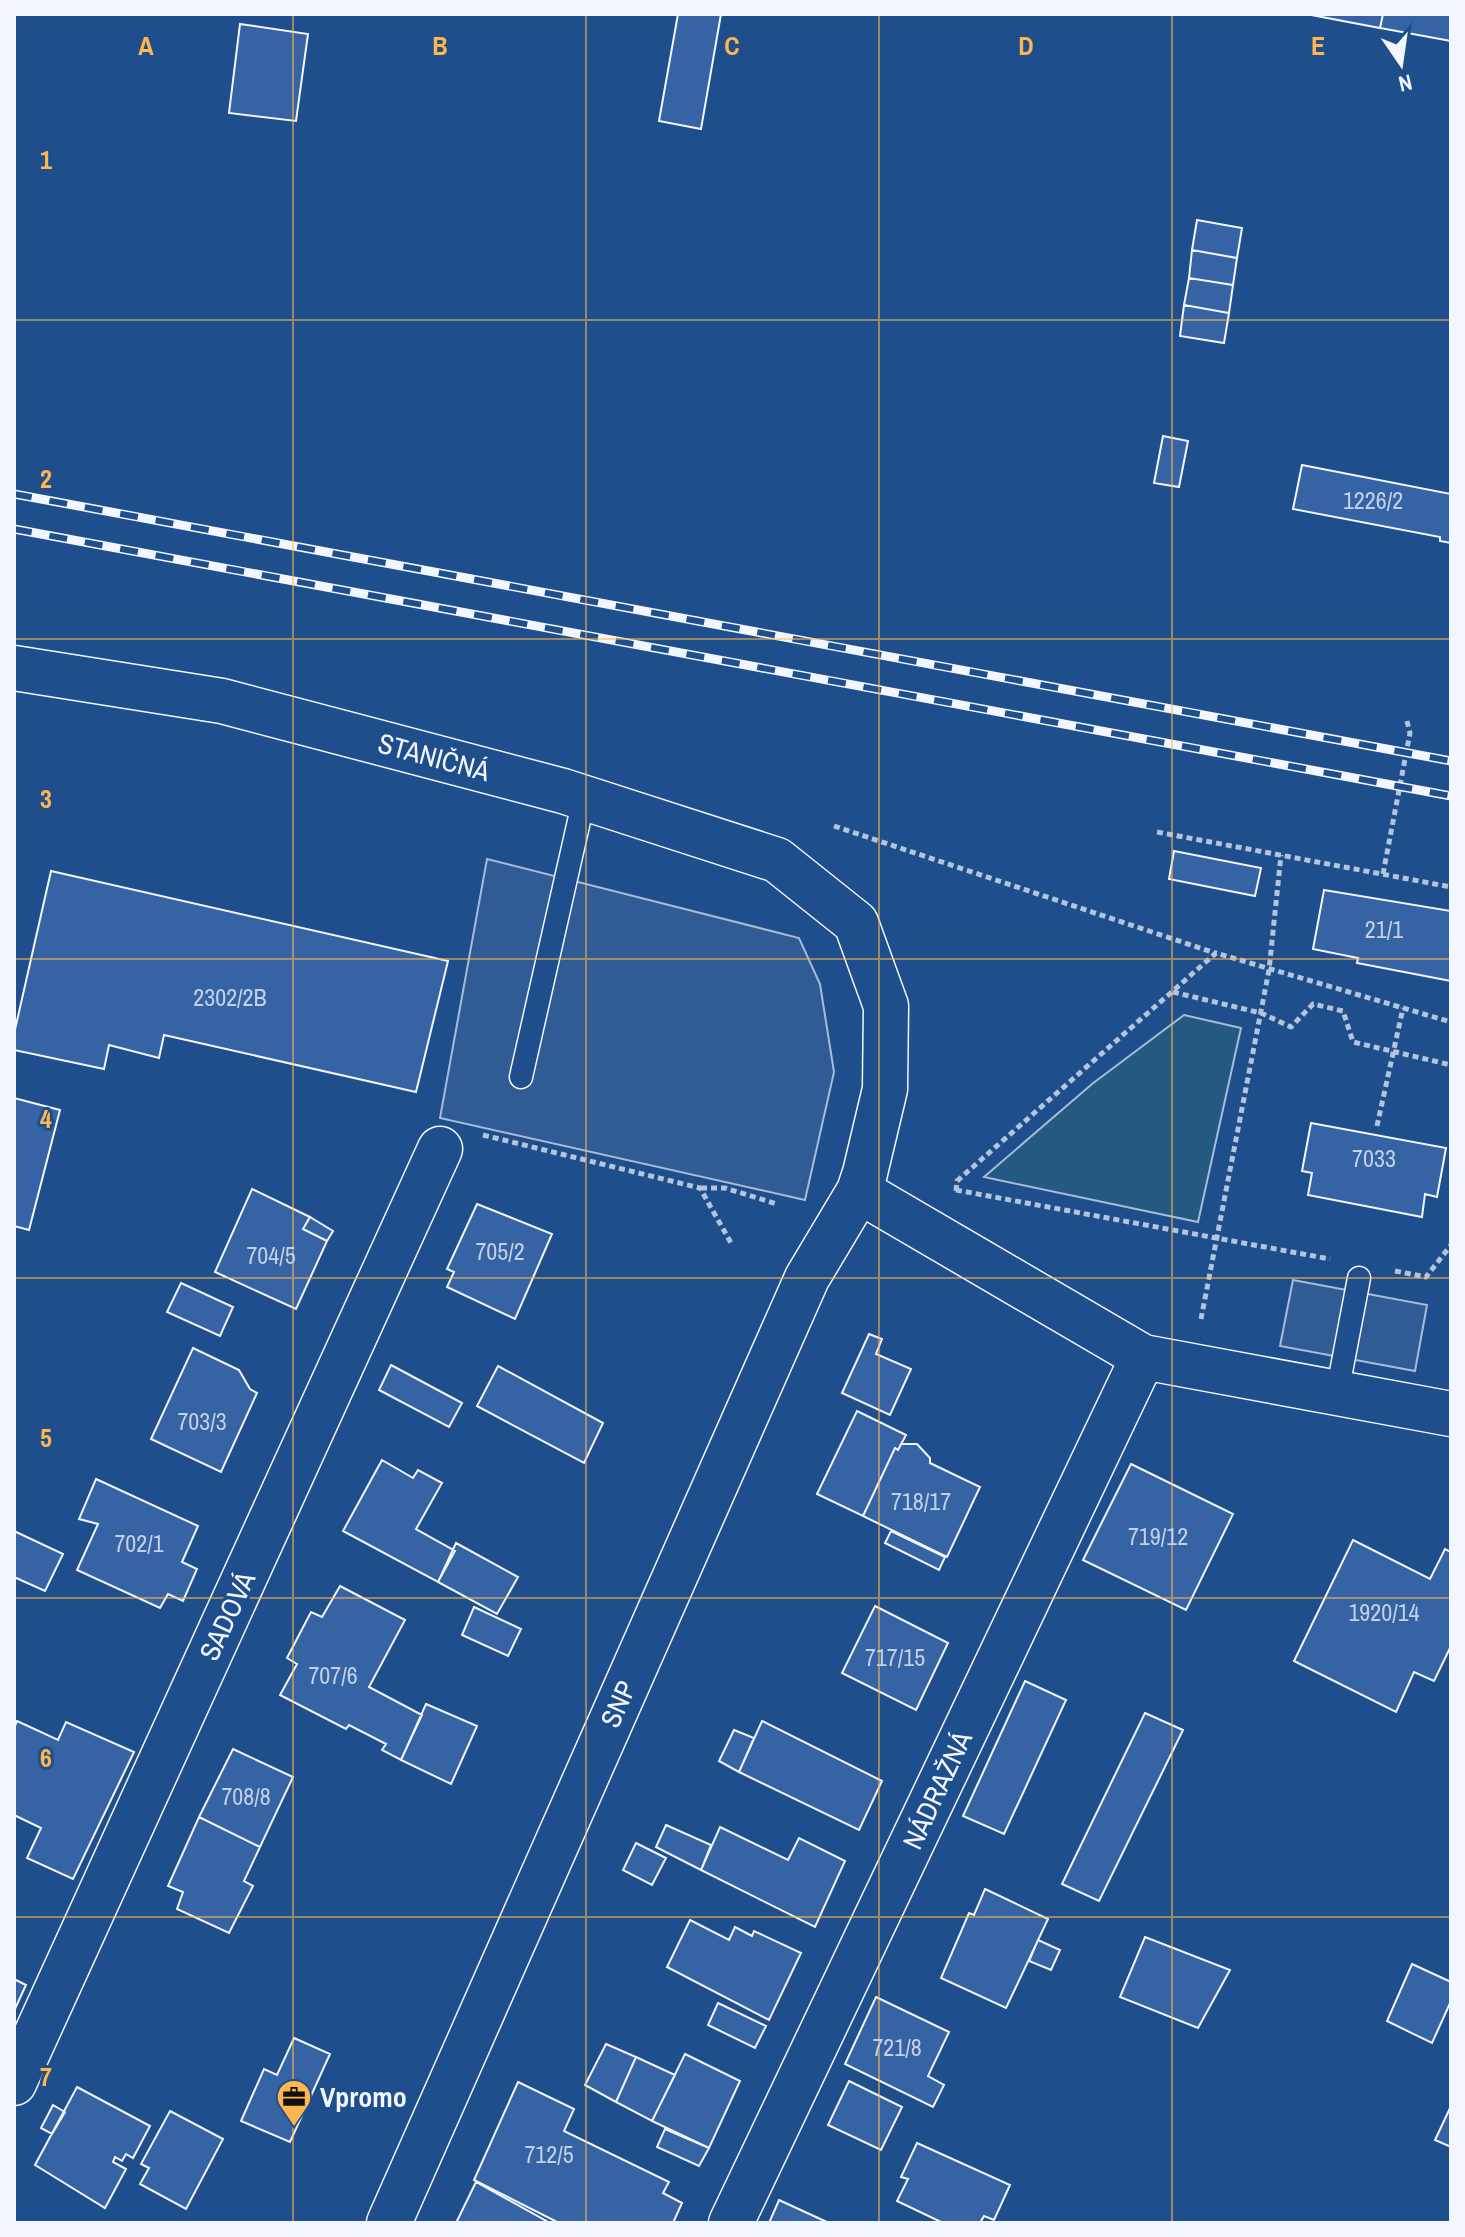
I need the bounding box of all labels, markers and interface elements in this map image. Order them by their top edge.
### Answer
north arrow [1361,24,1441,104]
text: A [138,28,154,63]
text: B [432,28,448,63]
text: C [724,28,740,63]
text: D [1018,28,1034,63]
text: E [1311,28,1325,63]
text: N [1396,67,1415,100]
text: 1 [40,142,52,177]
text: 2 [40,461,52,496]
house number: 1226/2 [1343,484,1403,516]
street label: STANIČNÁ [374,724,495,790]
text: 3 [40,781,52,816]
house number: 21/1 [1365,913,1403,945]
house number: 2302/2B [193,981,267,1013]
text: 4 [40,1101,52,1136]
house number: 7033 [1352,1142,1396,1174]
house number: 705/2 [475,1235,525,1267]
house number: 704/5 [246,1239,296,1271]
house number: 703/3 [177,1405,227,1437]
text: 5 [40,1420,52,1455]
house number: 718/17 [891,1485,951,1517]
house number: 719/12 [1128,1520,1188,1552]
house number: 702/1 [114,1527,164,1559]
street label: SADOVÁ [190,1565,264,1667]
house number: 1920/14 [1348,1596,1420,1628]
house number: 717/15 [865,1641,925,1673]
house number: 707/6 [308,1659,358,1691]
street label: SNP [591,1675,645,1733]
street label: NÁDRAŽNÁ [893,1724,981,1855]
text: 6 [40,1740,52,1775]
house number: 708/8 [221,1780,271,1812]
house number: 721/8 [872,2031,922,2063]
text: 7 [40,2059,52,2094]
office icon: Vpromo [275,2078,313,2128]
place label: Vpromo [320,2078,407,2116]
house number: 712/5 [524,2138,574,2170]

